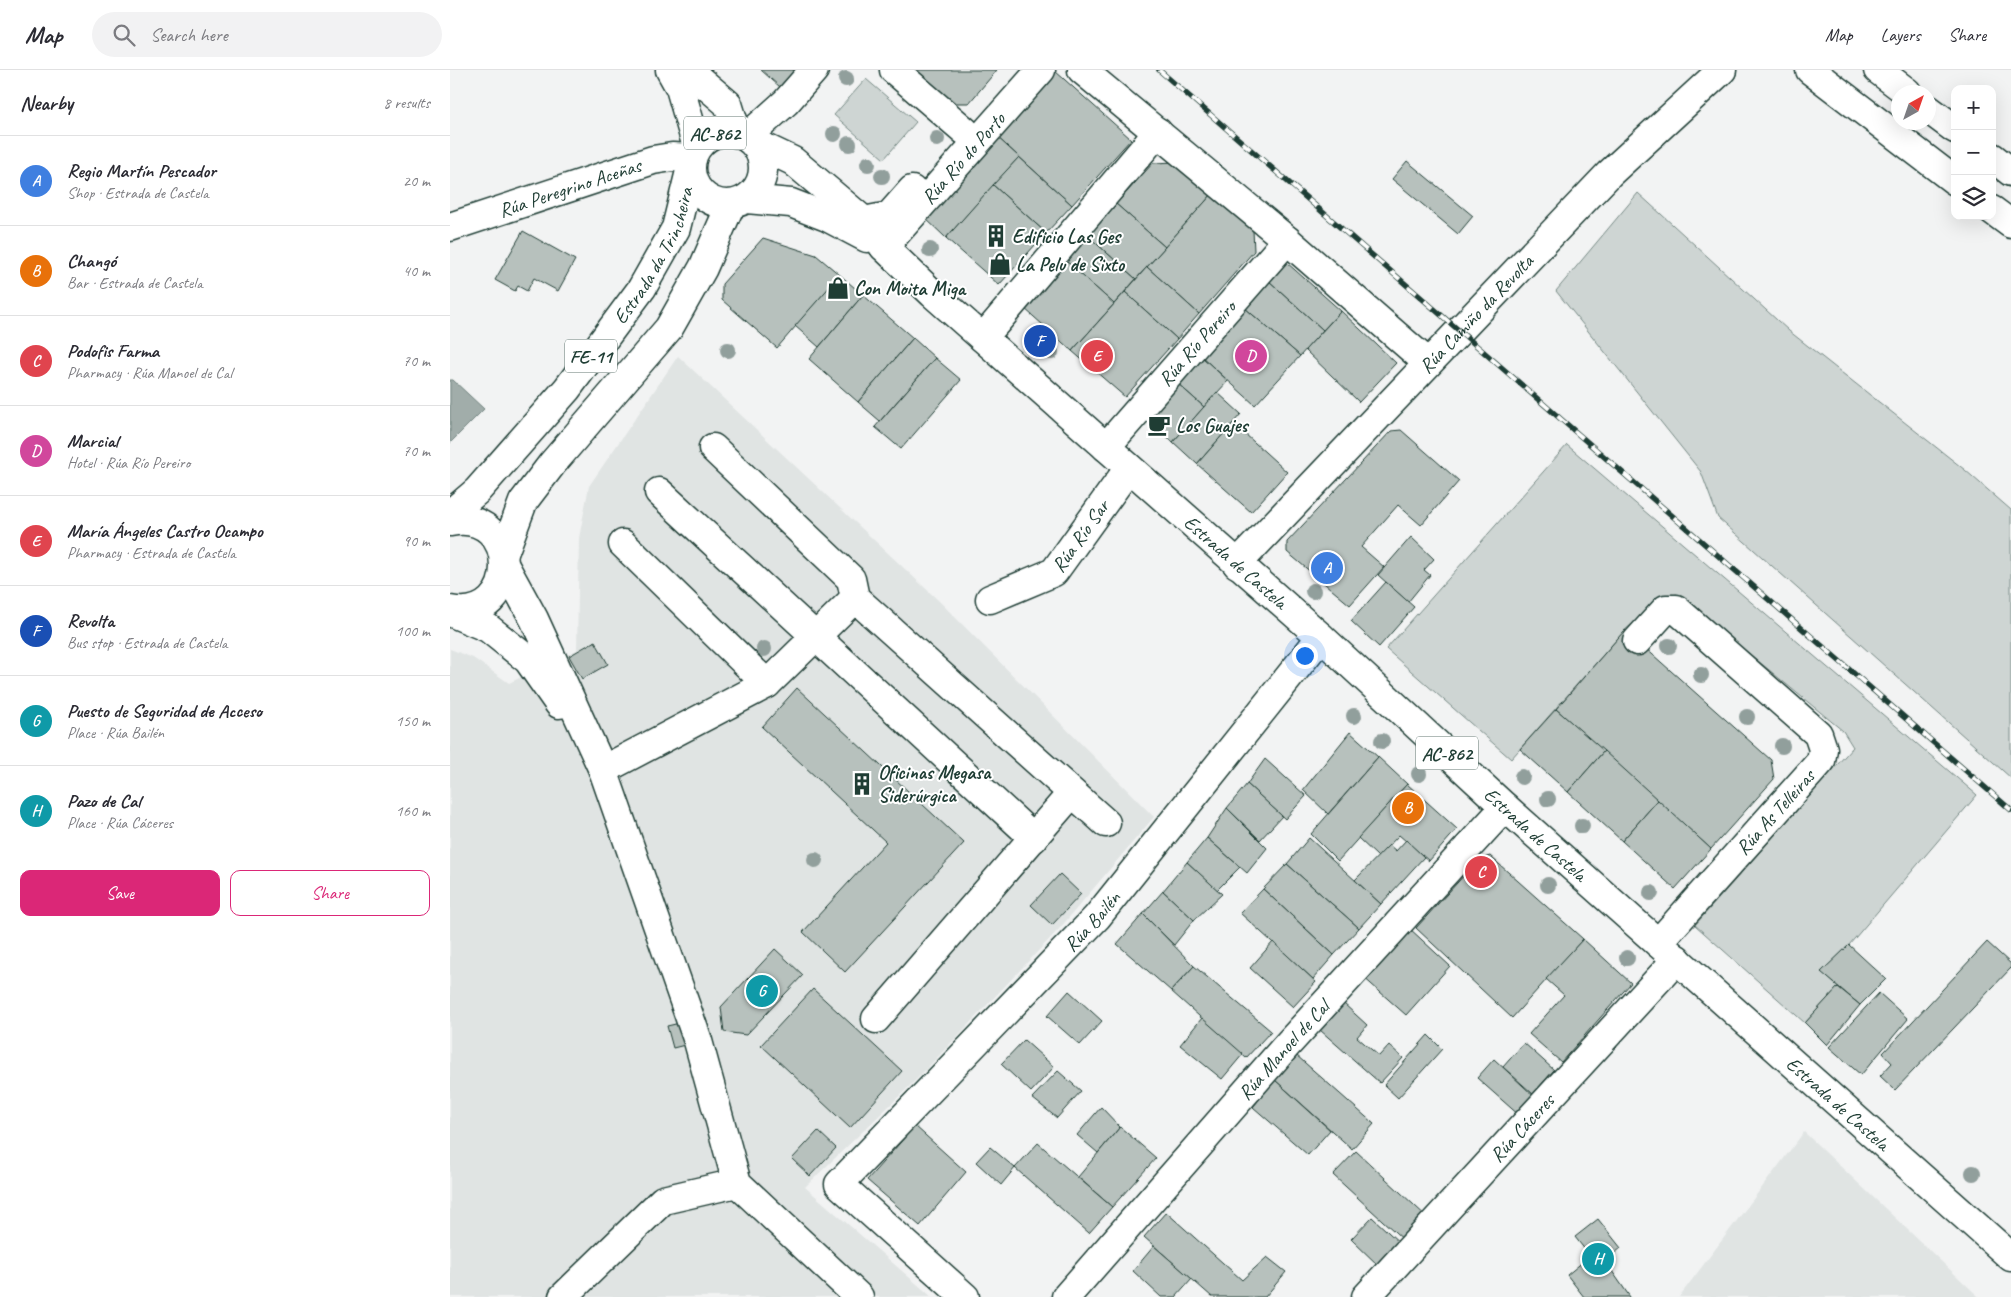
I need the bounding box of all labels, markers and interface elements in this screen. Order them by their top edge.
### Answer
search box [92,12,442,57]
text: Map [25,20,62,50]
icon: search [110,21,138,49]
text: Search here [150,23,228,47]
text: Map [1825,24,1853,46]
text: Layers [1881,24,1920,46]
text: Share [1948,24,1986,46]
north arrow [1891,85,1936,130]
map controls [1951,85,1996,220]
button: + [1951,85,1996,130]
text: Nearby [20,90,73,116]
text: 8 results [383,93,430,113]
street label: Rúa Río do Porto [916,106,1011,209]
road number: AC-862 [684,116,746,150]
button: − [1951,130,1996,175]
street label: Rúa Peregrino Aceñas [495,152,646,223]
text: Regio Martín Pescador [67,159,216,183]
text: A [32,171,40,191]
text: 20 m [403,171,430,191]
button: layers [1951,175,1996,220]
text: Shop · Estrada de Castela [67,183,209,203]
street label: Estrada da Trincheira [608,183,699,329]
building icon: Edificio Las Ges [983,223,1009,249]
place label: Edificio Las Ges [1012,224,1122,249]
street label: Rúa Camiño da Revolta [1414,248,1540,379]
text: Changó [67,249,116,273]
shop icon: La Pelu de Sixto [987,251,1013,277]
place label: La Pelu de Sixto [1016,252,1126,277]
text: B [32,261,40,281]
text: 40 m [403,261,430,281]
text: Bar · Estrada de Castela [67,273,202,293]
shop icon: Con Moita Miga [825,275,851,301]
place label: Con Moita Miga [854,276,967,301]
street label: Rúa Río Pereiro [1153,294,1243,391]
pin: F [1024,322,1056,360]
pin: E [1081,337,1113,375]
pin: D [1235,337,1267,375]
text: Podofis Farma [67,339,159,363]
road number: FE-11 [565,340,617,372]
text: C [32,351,40,371]
text: 70 m [403,351,430,371]
text: Pharmacy · Rúa Manoel de Cal [67,363,232,383]
cafe icon: Los Guajes [1146,412,1172,438]
place label: Los Guajes [1176,413,1249,438]
text: Marcial [67,429,118,453]
text: D [31,441,41,461]
text: 70 m [403,441,430,461]
text: Hotel · Rúa Río Pereiro [67,453,190,473]
street label: Rúa Río Sar [1046,494,1116,577]
street label: Estrada de Castela [1179,510,1294,616]
text: María Ángeles Castro Ocampo [67,519,263,543]
text: E [32,531,40,551]
text: 90 m [403,531,430,551]
text: Pharmacy · Estrada de Castela [67,543,236,563]
pin: A [1311,549,1343,587]
text: Revolta [67,609,114,633]
text: F [32,621,40,641]
text: 100 m [396,621,430,641]
text: Bus stop · Estrada de Castela [67,633,227,653]
your location [1292,643,1318,669]
text: Puesto de Seguridad de Acceso [67,699,262,723]
text: G [32,711,40,731]
text: 150 m [396,711,430,731]
text: Place · Rúa Bailén [67,723,164,743]
road number: AC-862 [1416,736,1478,770]
place label: Oficinas Megasa Siderúrgica [878,760,992,808]
street label: Rúa As Telleiras [1730,763,1822,860]
building icon: Oficinas Megasa Siderúrgica [849,771,875,797]
street label: Estrada de Castela [1480,782,1592,886]
text: Pazo de Cal [67,789,141,813]
pin: B [1392,789,1424,827]
text: H [31,801,41,821]
text: 160 m [396,801,430,821]
text: Place · Rúa Cáceres [67,813,173,833]
pin: C [1465,853,1497,891]
button: Save [20,870,220,916]
button: Share [230,870,430,916]
street label: Rúa Bailén [1059,885,1126,957]
pin: G [746,972,778,1010]
street label: Rúa Manoel de Cal [1233,993,1337,1105]
street label: Estrada de Castela [1781,1051,1896,1157]
street label: Rúa Cáceres [1484,1087,1561,1167]
pin: H [1582,1240,1614,1278]

